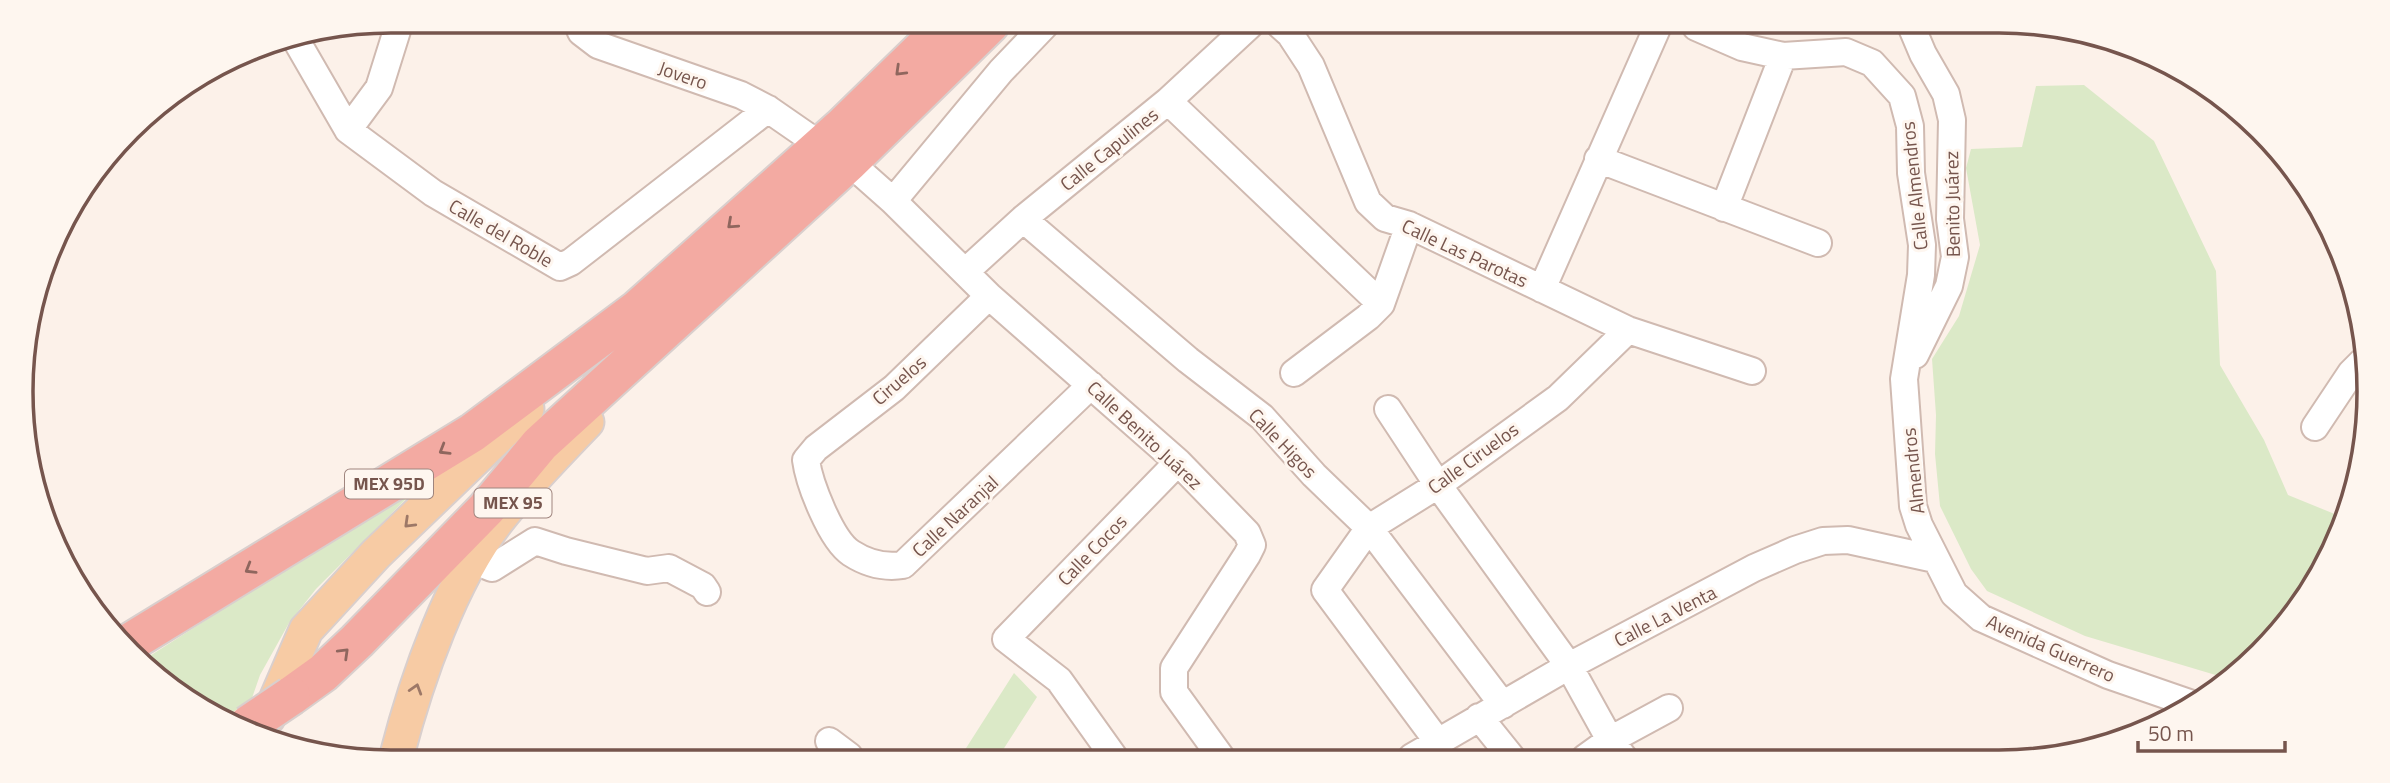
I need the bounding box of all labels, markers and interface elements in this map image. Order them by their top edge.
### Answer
street label: Jovero [655,53,712,96]
one-way arrow [895,62,908,75]
street label: Calle Capulines [1053,100,1164,198]
street label: Calle Almendros [1892,120,1935,252]
street label: Benito Juárez [1936,151,1967,257]
street label: Calle del Roble [444,191,559,274]
street label: Calle Las Parotas [1397,211,1533,295]
one-way arrow [727,216,740,229]
street label: Ciruelos [865,348,932,412]
street label: Calle Benito Juárez [1081,373,1210,496]
street label: Calle Higos [1242,401,1324,485]
street label: Calle Ciruelos [1421,414,1524,501]
street label: Almendros [1894,426,1931,516]
one-way arrow [439,442,452,455]
street label: Calle Naranjal [905,468,1004,563]
road number: MEX 95D [345,470,433,498]
road number: MEX 95 [475,489,552,518]
street label: Calle Cocos [1050,507,1133,592]
one-way arrow [404,514,417,527]
one-way arrow [245,560,258,573]
street label: Calle La Venta [1608,577,1721,654]
street label: Avenida Guerrero [1982,606,2120,689]
one-way arrow [336,649,349,662]
one-way arrow [408,684,423,696]
scale bar [2138,710,2285,754]
text: 50 m [2148,717,2194,749]

